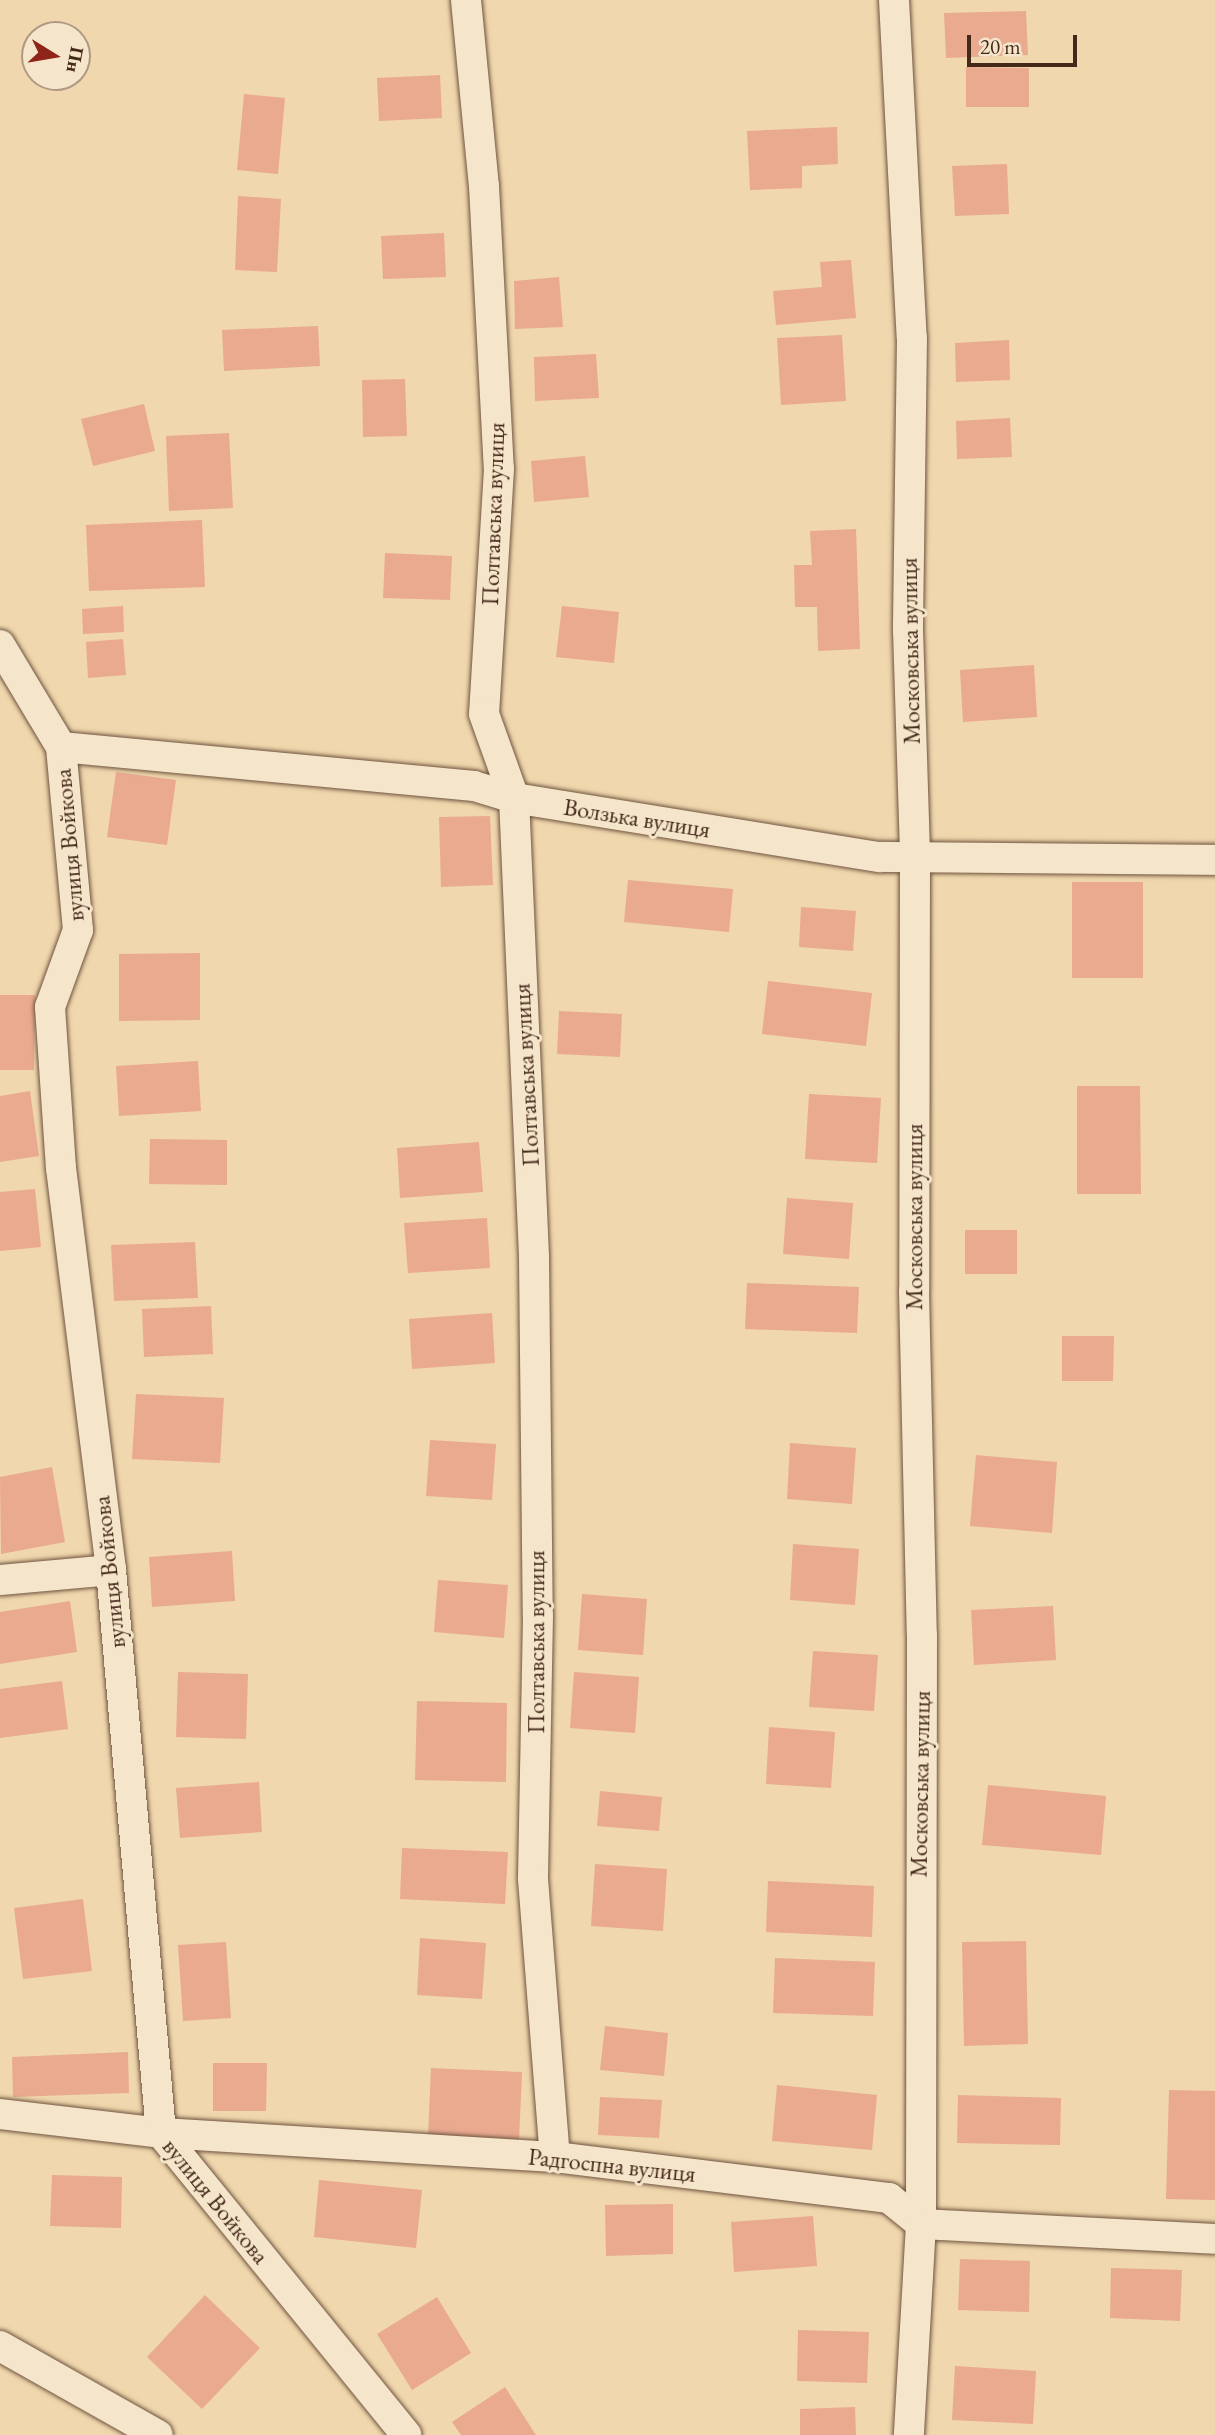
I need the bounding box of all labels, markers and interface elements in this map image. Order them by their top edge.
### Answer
north arrow [21,21,91,91]
scale bar [970,21,1080,65]
text: 20 m [980,33,1021,60]
text: Пн [60,45,90,75]
street label: Полтавська вулиця [475,422,511,606]
street label: Московська вулиця [894,557,926,745]
street label: вулиця Войкова [48,768,90,922]
street label: Волзька вулиця [562,792,712,844]
street label: Полтавська вулиця [507,983,545,1167]
street label: Московська вулиця [900,1124,928,1310]
street label: вулиця Войкова [87,1494,131,1650]
street label: Полтавська вулиця [522,1550,550,1734]
street label: Московська вулиця [904,1690,936,1878]
street label: вулиця Войкова [157,2132,275,2270]
street label: Радгоспна вулиця [527,2142,697,2188]

